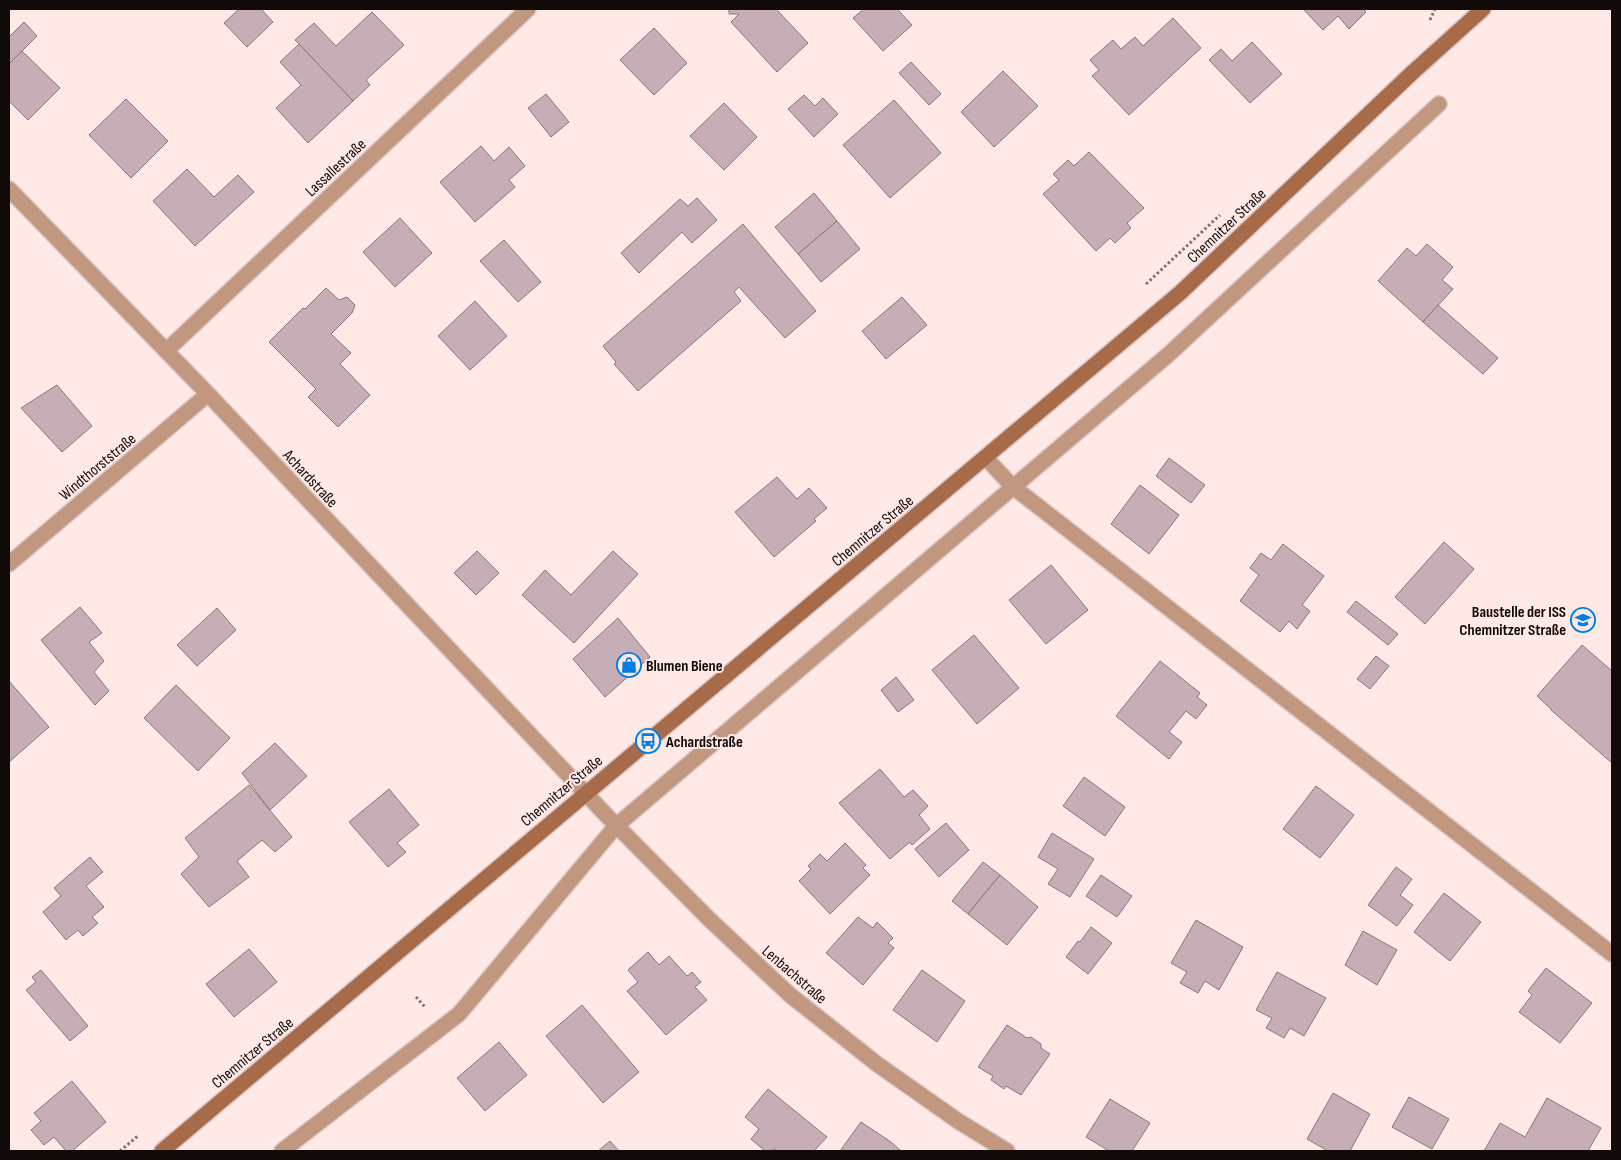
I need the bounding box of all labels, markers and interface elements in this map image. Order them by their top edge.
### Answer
street label: Lassallestraße [302,135,370,201]
street label: Chemnitzer Straße [1184,185,1270,267]
street label: Windthorststraße [56,430,140,505]
street label: Achardstraße [278,446,341,512]
street label: Chemnitzer Straße [828,492,918,571]
place label: Baustelle der ISS Chemnitzer Straße [1459,603,1566,640]
school or university icon: Baustelle der ISS Chemnitzer Straße [1570,607,1596,633]
shop icon: Blumen Biene [616,652,642,678]
place label: Blumen Biene [646,657,723,676]
bus stop icon: Achardstraße [635,728,661,754]
place label: Achardstraße [665,733,743,752]
street label: Chemnitzer Straße [517,752,607,831]
street label: Lenbachstraße [758,942,830,1008]
street label: Chemnitzer Straße [208,1014,298,1093]

